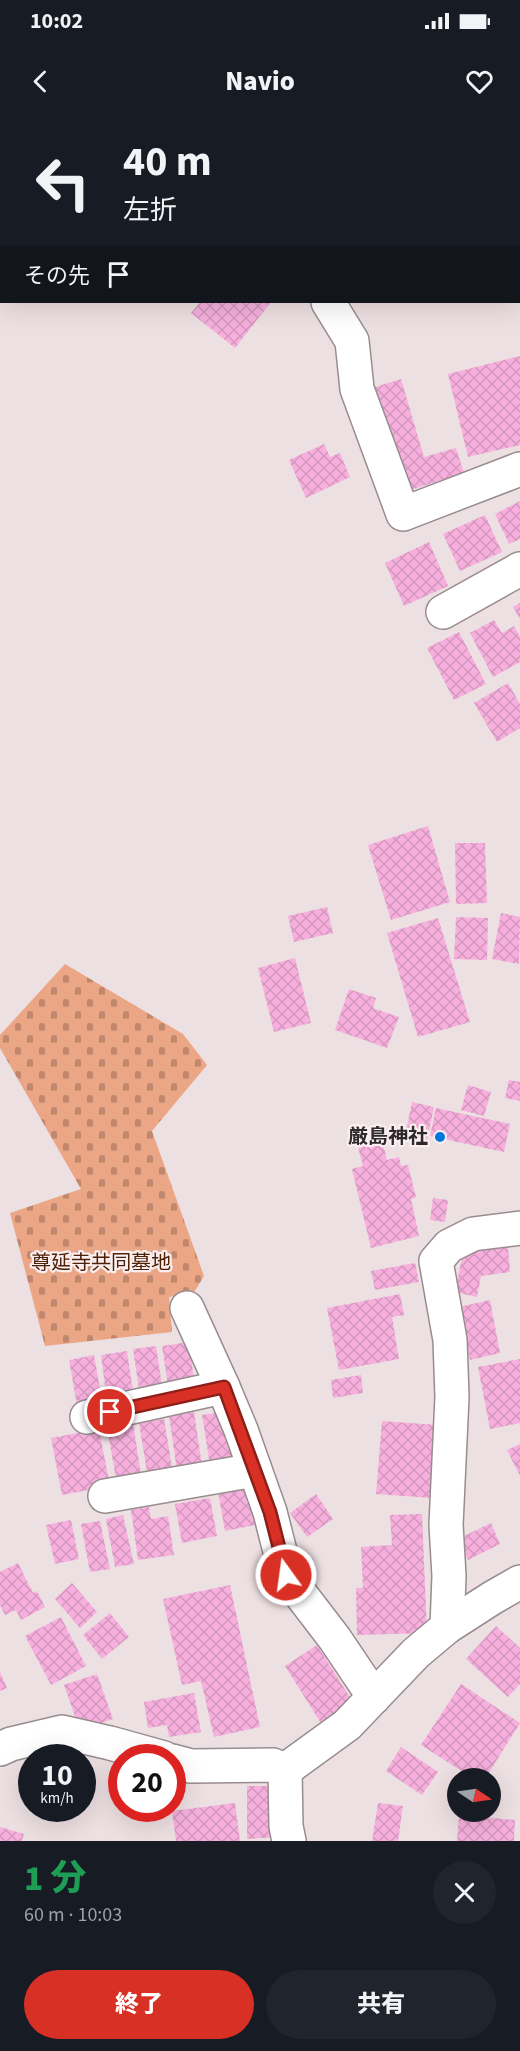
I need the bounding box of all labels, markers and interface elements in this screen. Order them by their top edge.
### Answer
text: 10:02 [30,5,83,37]
text: Navio [225,62,295,101]
icon: back [24,65,57,98]
icon: heart [463,65,496,98]
text: 40 m [123,132,212,192]
icon: left [24,144,102,222]
text: 左折 [123,191,177,230]
icon: arrive [102,258,135,291]
text: その先 [24,260,90,292]
place label: 厳島神社 [348,1123,428,1151]
marker: 厳島神社 [433,1130,447,1144]
park label: 尊延寺共同墓地 [31,1249,171,1277]
pin [84,1386,135,1437]
icon: arrive [93,1395,126,1428]
position arrow [254,1543,318,1607]
speed limit sign: 20 [108,1744,186,1822]
text: 10 [41,1754,73,1797]
north arrow [447,1768,501,1822]
map controls [447,1768,501,1822]
text: km/h [40,1788,74,1809]
text: 1 分 [24,1853,86,1904]
button: close [433,1861,496,1924]
text: 60 m · 10:03 [24,1901,122,1929]
button: 終了 [24,1970,254,2039]
button: 共有 [266,1970,496,2039]

